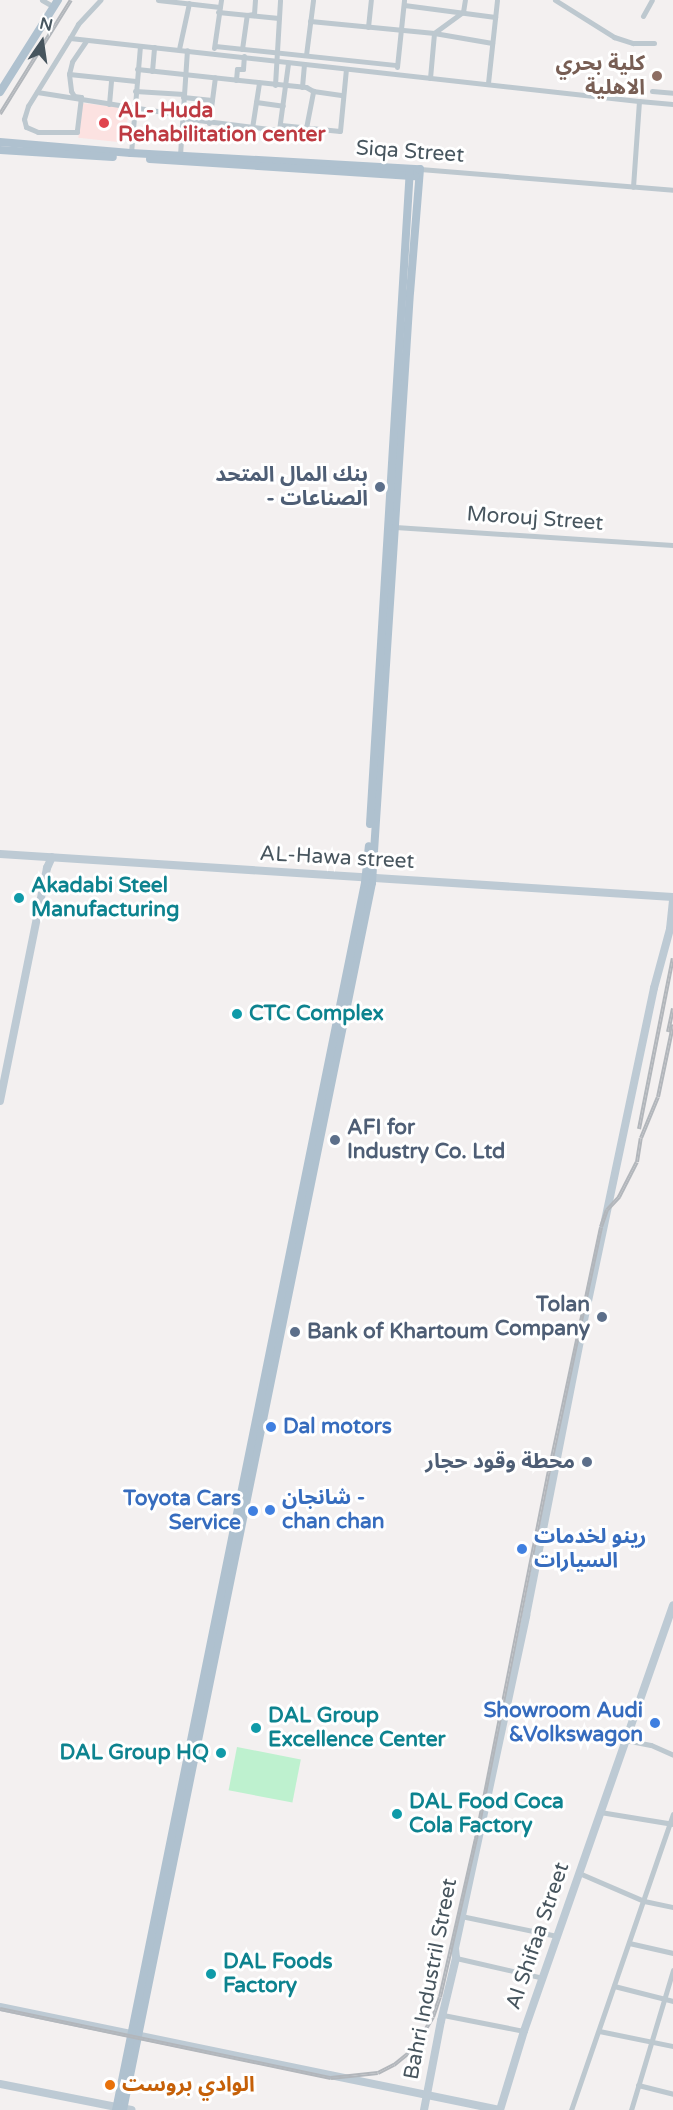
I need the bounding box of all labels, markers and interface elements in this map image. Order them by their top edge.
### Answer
north arrow [12,12,72,72]
text: N [38,13,55,36]
place label: كلية بحري الاهلية [555,51,645,101]
marker: كلية بحري الاهلية [650,69,664,83]
place label: AL- Huda Rehabilitation center [118,98,326,148]
marker: AL- Huda Rehabilitation center [95,114,113,132]
street label: Siqa Street [355,136,465,168]
place label: بنك المال المتحد - الصناعات [215,462,368,512]
marker: بنك المال المتحد - الصناعات [373,480,387,494]
street label: Morouj Street [466,502,604,536]
street label: AL-Hawa street [259,841,415,875]
place label: Akadabi Steel Manufacturing [31,873,179,923]
marker: Akadabi Steel Manufacturing [12,891,26,905]
place label: CTC Complex [249,1001,384,1027]
marker: CTC Complex [230,1007,244,1021]
place label: AFI for Industry Co. Ltd [347,1115,505,1165]
marker: AFI for Industry Co. Ltd [328,1133,342,1147]
place label: Tolan Company [495,1292,590,1342]
marker: Tolan Company [595,1310,609,1324]
place label: Bank of Khartoum [307,1319,489,1345]
marker: Bank of Khartoum [288,1325,302,1339]
place label: Dal motors [283,1414,392,1440]
marker: Dal motors [264,1420,278,1434]
place label: محطة وقود حجار [425,1449,575,1475]
marker: محطة وقود حجار [580,1455,594,1469]
place label: شانجان - chan chan [282,1485,385,1535]
place label: Toyota Cars Service [123,1486,241,1536]
marker: شانجان - chan chan [263,1503,277,1517]
marker: Toyota Cars Service [246,1504,260,1518]
place label: رينو لخدمات السيارات [534,1524,646,1574]
marker: رينو لخدمات السيارات [515,1542,529,1556]
place label: Showroom Audi &Volkswagon [484,1698,643,1748]
place label: DAL Group Excellence Center [268,1703,446,1753]
marker: Showroom Audi &Volkswagon [648,1716,662,1730]
marker: DAL Group Excellence Center [249,1721,263,1735]
place label: DAL Group HQ [60,1740,209,1766]
marker: DAL Group HQ [214,1746,228,1760]
place label: DAL Food Coca Cola Factory [409,1789,564,1839]
marker: DAL Food Coca Cola Factory [390,1807,404,1821]
street label: Al Shifaa Street [501,1859,575,2013]
street label: Bahri Industril Street [399,1876,463,2082]
place label: DAL Foods Factory [223,1949,332,1999]
marker: DAL Foods Factory [204,1967,218,1981]
place label: الوادي بروست [122,2072,255,2098]
marker: الوادي بروست [103,2078,117,2092]

